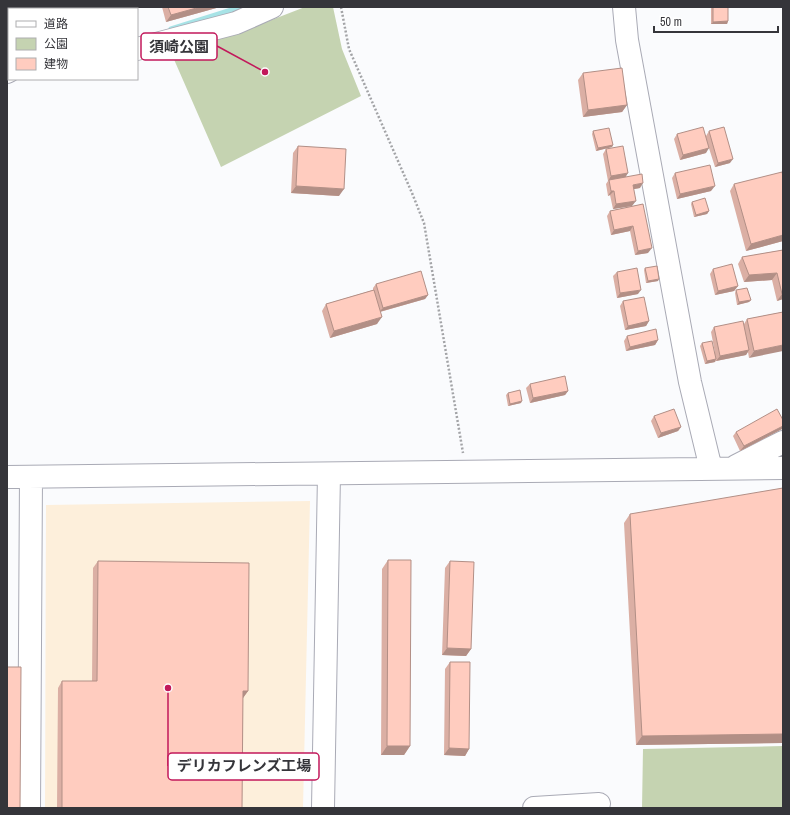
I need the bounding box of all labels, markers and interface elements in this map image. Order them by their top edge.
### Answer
legend [8,8,138,80]
scale bar [654,8,778,34]
text: 50 m [660,14,682,30]
text: 道路 [44,16,68,32]
callout: 須崎公園 [141,33,217,60]
text: 公園 [44,36,68,52]
text: 須崎公園 [149,36,209,57]
text: 建物 [44,56,68,72]
callout: デリカフレンズ工場 [168,753,319,780]
text: デリカフレンズ工場 [177,755,311,776]

